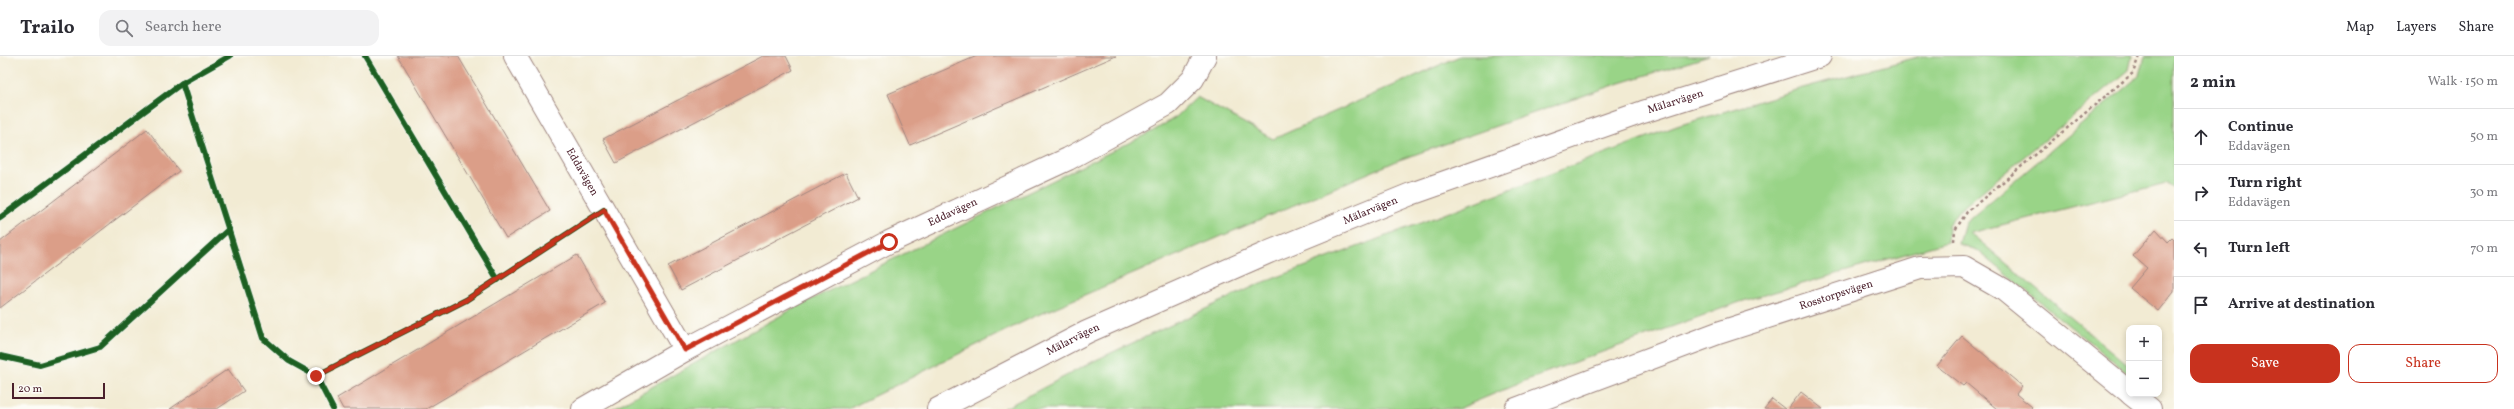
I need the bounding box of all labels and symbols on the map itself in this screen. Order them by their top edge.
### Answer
street label: Mälarvägen [1646,86,1706,118]
street label: Eddavägen [562,145,602,199]
street label: Mälarvägen [1341,193,1400,228]
street label: Eddavägen [926,194,980,230]
route start [880,233,898,251]
street label: Rosstorpsvägen [1798,276,1875,314]
street label: Mälarvägen [1044,320,1102,359]
route end [307,367,325,385]
scale bar [12,381,105,400]

